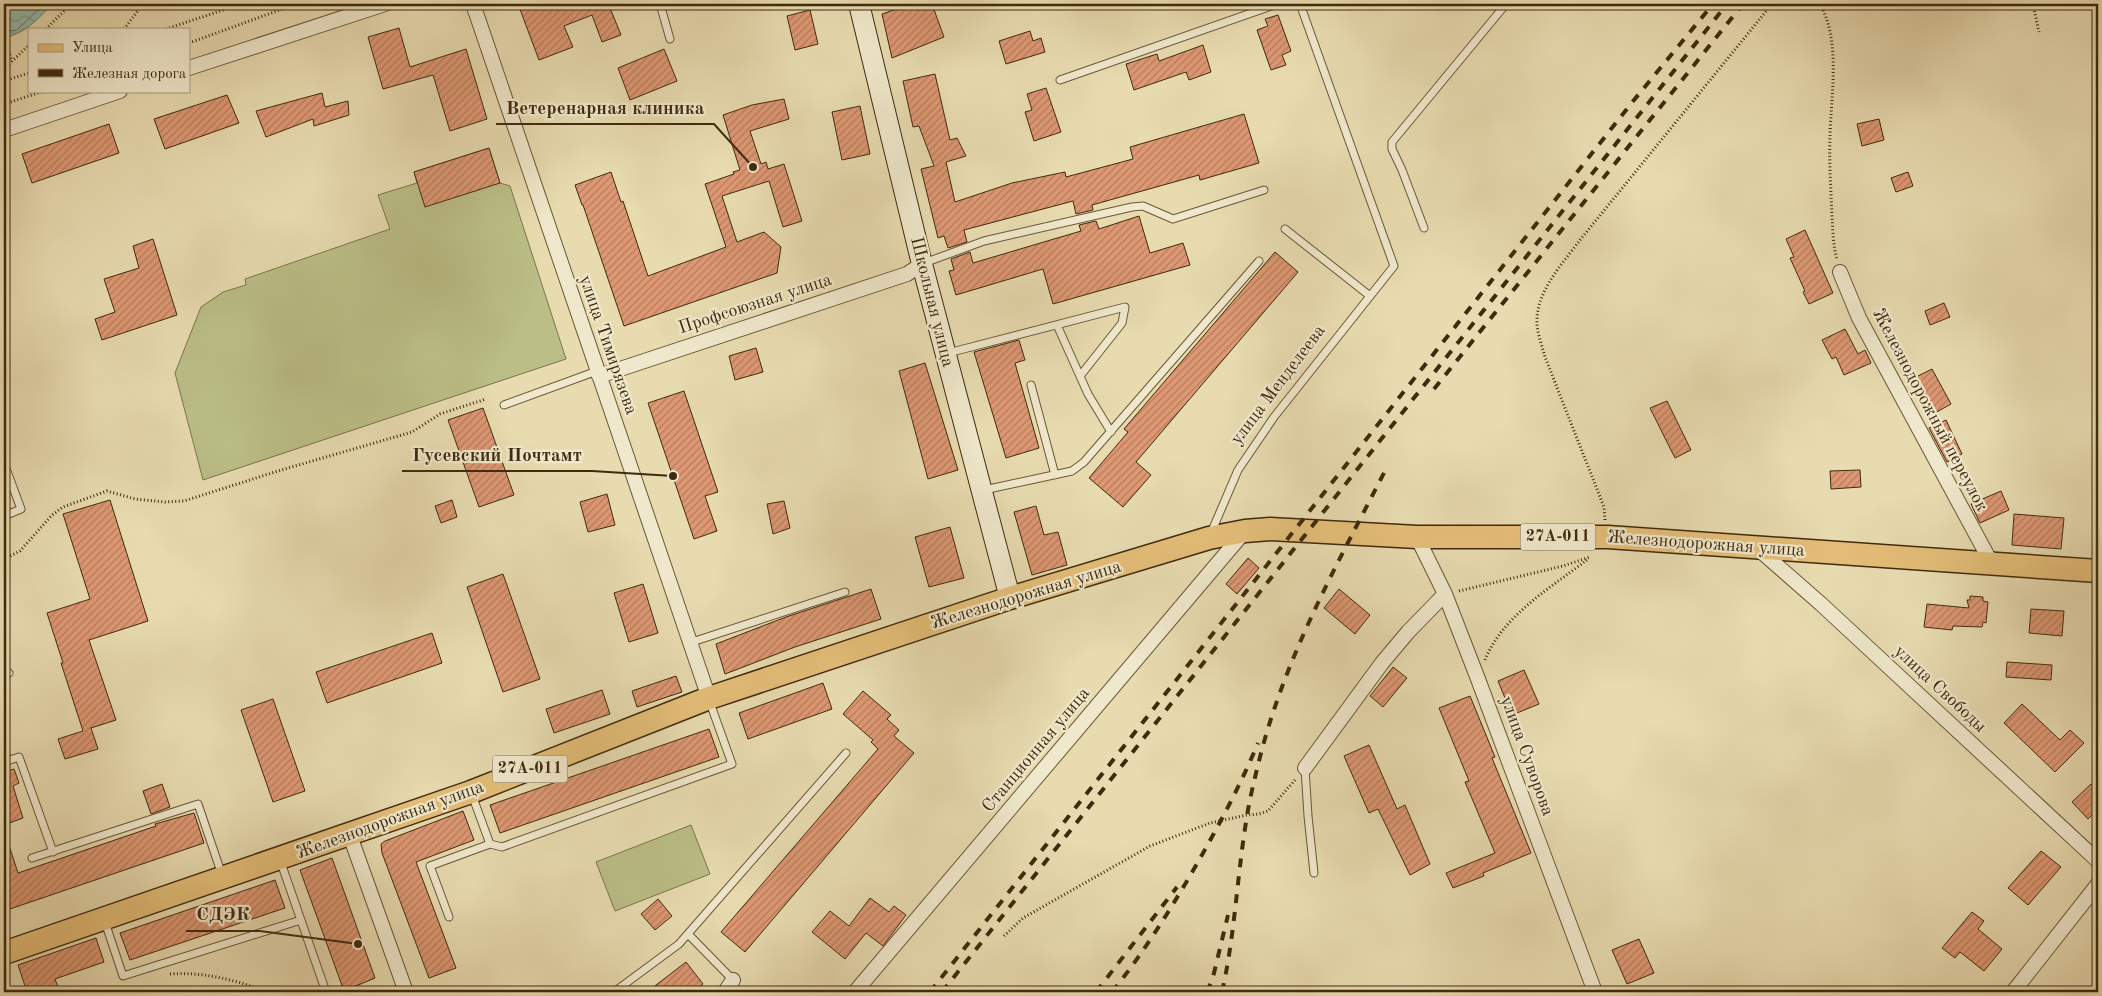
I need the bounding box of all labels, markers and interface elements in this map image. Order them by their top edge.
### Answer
legend [28,28,190,92]
text: Улица [72,41,113,56]
text: Железная дорога [72,67,187,82]
callout: Ветеренарная клиника [496,90,714,124]
text: Ветеренарная клиника [506,100,705,119]
street label: Школьная улица [907,235,957,369]
street label: Профсоюзная улица [676,271,834,338]
street label: улица Тимирязева [576,273,640,417]
street label: Железнодорожный переулок [1869,306,1991,514]
street label: улица Менделеева [1227,322,1329,448]
callout: Гусевский Почтамт [402,437,592,471]
text: Гусевский Почтамт [412,447,582,466]
road number: 27А-011 [1520,524,1596,550]
street label: Железнодорожная улица [1607,528,1805,560]
street label: Железнодорожная улица [929,557,1123,633]
street label: улица Свободы [1890,642,1990,736]
street label: Станционная улица [979,684,1093,816]
street label: улица Суворова [1497,694,1557,818]
road number: 27А-011 [492,756,568,782]
street label: Железнодорожная улица [294,778,486,862]
callout: СДЭК [186,897,260,931]
text: СДЭК [196,906,250,925]

